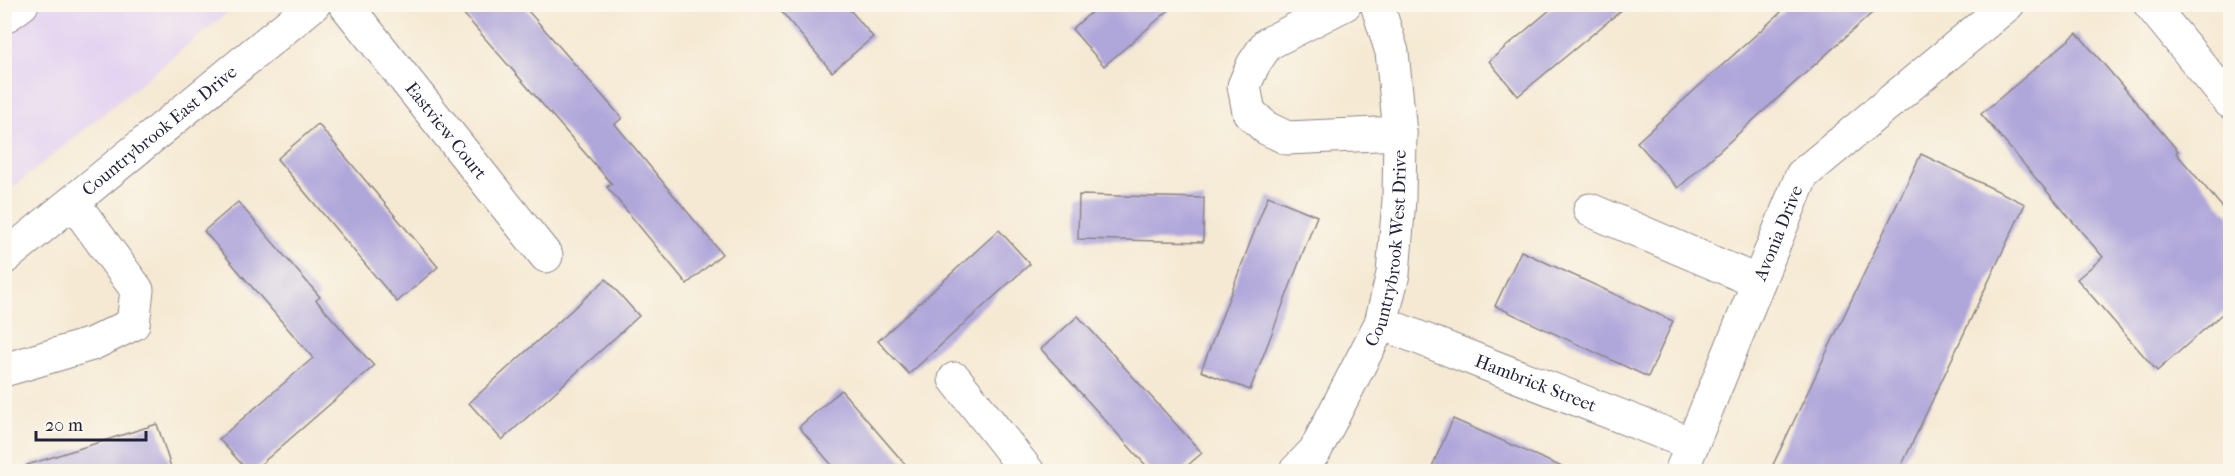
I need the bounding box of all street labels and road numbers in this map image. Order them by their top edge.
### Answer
street label: Countrybrook East Drive [78,61,241,201]
street label: Eastview Court [401,78,491,184]
street label: Countrybrook West Drive [1361,150,1411,350]
street label: Avonia Drive [1750,182,1808,285]
street label: Hambrick Street [1472,351,1600,417]

